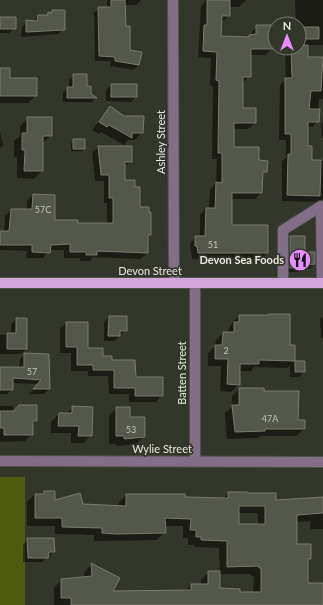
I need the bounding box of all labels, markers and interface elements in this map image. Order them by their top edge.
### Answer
north arrow [267,16,307,56]
text: N [283,19,291,32]
street label: Ashley Street [154,110,167,174]
house number: 57C [35,204,51,215]
house number: 51 [208,239,218,250]
restaurant icon: Devon Sea Foods [287,247,313,273]
place label: Devon Sea Foods [200,253,284,266]
street label: Devon Street [118,264,182,277]
street label: Batten Street [175,341,188,405]
house number: 2 [223,345,229,356]
house number: 57 [27,366,37,377]
house number: 47A [262,413,279,424]
house number: 53 [126,424,136,435]
street label: Wylie Street [132,442,192,455]

